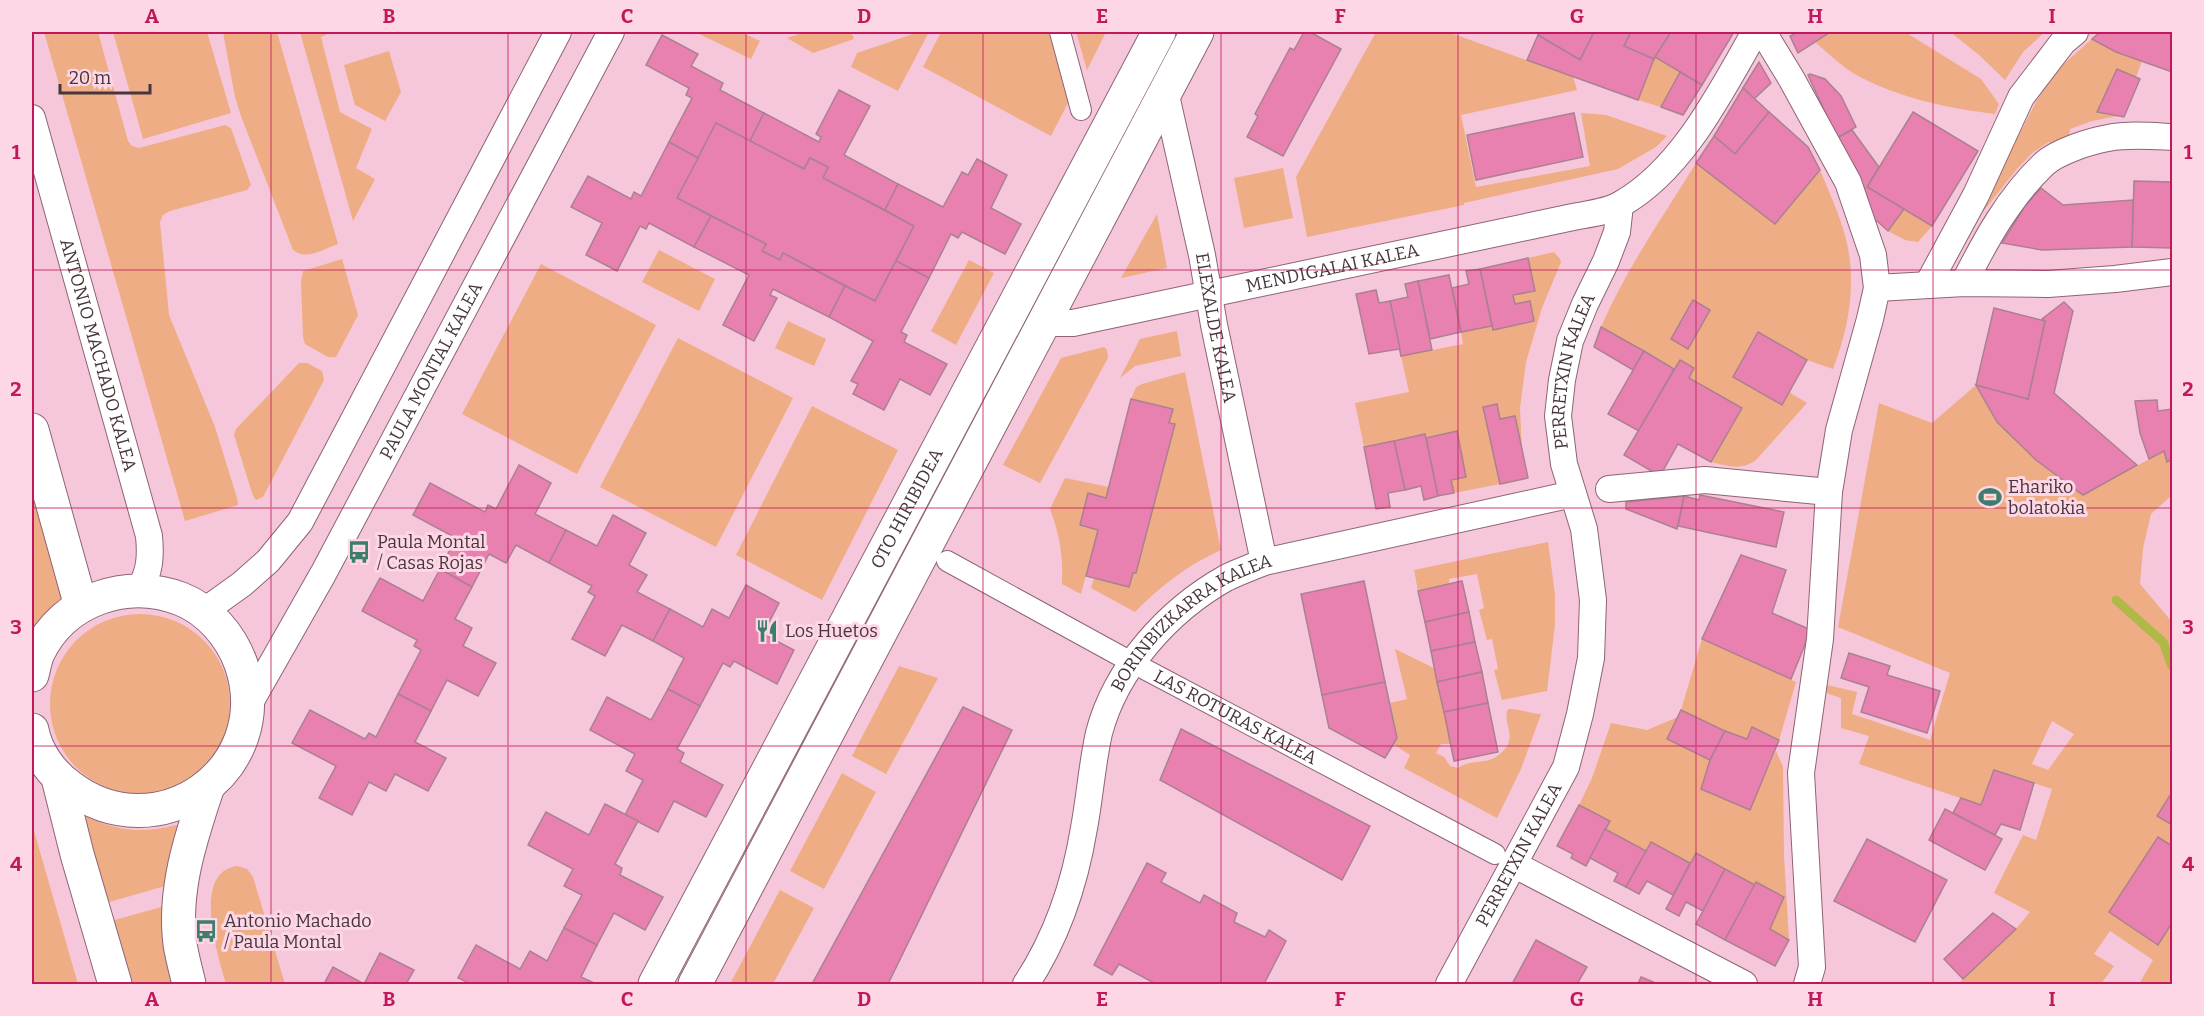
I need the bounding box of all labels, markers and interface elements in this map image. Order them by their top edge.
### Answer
text: A [145,4,160,28]
text: B [383,4,396,28]
text: C [621,4,633,28]
text: D [857,4,871,28]
text: E [1096,4,1108,28]
text: F [1334,4,1346,28]
text: G [1570,4,1584,28]
text: H [1807,4,1823,28]
text: I [2048,4,2056,28]
scale bar [60,57,150,95]
text: 20 m [69,67,111,89]
text: 1 [12,140,21,164]
text: 1 [2184,140,2193,164]
street label: ANTONIO MACHADO KALEA [55,236,141,474]
street label: MENDIGALAI KALEA [1244,239,1421,297]
street label: ELEXALDE KALEA [1191,251,1241,405]
street label: PAULA MONTAL KALEA [375,278,487,463]
street label: PERRETXIN KALEA [1547,289,1600,451]
text: 2 [10,377,22,401]
text: 2 [2182,377,2194,401]
street label: OTO HIRIBIDEA [866,444,948,572]
place label: Ehariko bolatokia [2008,476,2085,519]
sports icon: Ehariko bolatokia [1977,484,2003,510]
place label: Paula Montal / Casas Rojas [377,531,486,574]
bus stop icon: Paula Montal / Casas Rojas [346,539,372,565]
street label: BORINBIZKARRA KALEA [1106,550,1274,695]
text: 3 [10,615,22,639]
text: 3 [2182,615,2194,639]
restaurant icon: Los Huetos [754,618,780,644]
place label: Los Huetos [785,620,878,642]
street label: LAS ROTURAS KALEA [1150,665,1321,769]
street label: PERRETXIN KALEA [1471,779,1567,930]
text: 4 [10,852,22,876]
text: 4 [2182,852,2194,876]
place label: Antonio Machado / Paula Montal [224,910,372,953]
bus stop icon: Antonio Machado / Paula Montal [193,918,219,944]
text: A [145,987,160,1011]
text: B [383,987,396,1011]
text: C [621,987,633,1011]
text: D [857,987,871,1011]
text: E [1096,987,1108,1011]
text: F [1334,987,1346,1011]
text: G [1570,987,1584,1011]
text: H [1807,987,1823,1011]
text: I [2048,987,2056,1011]

